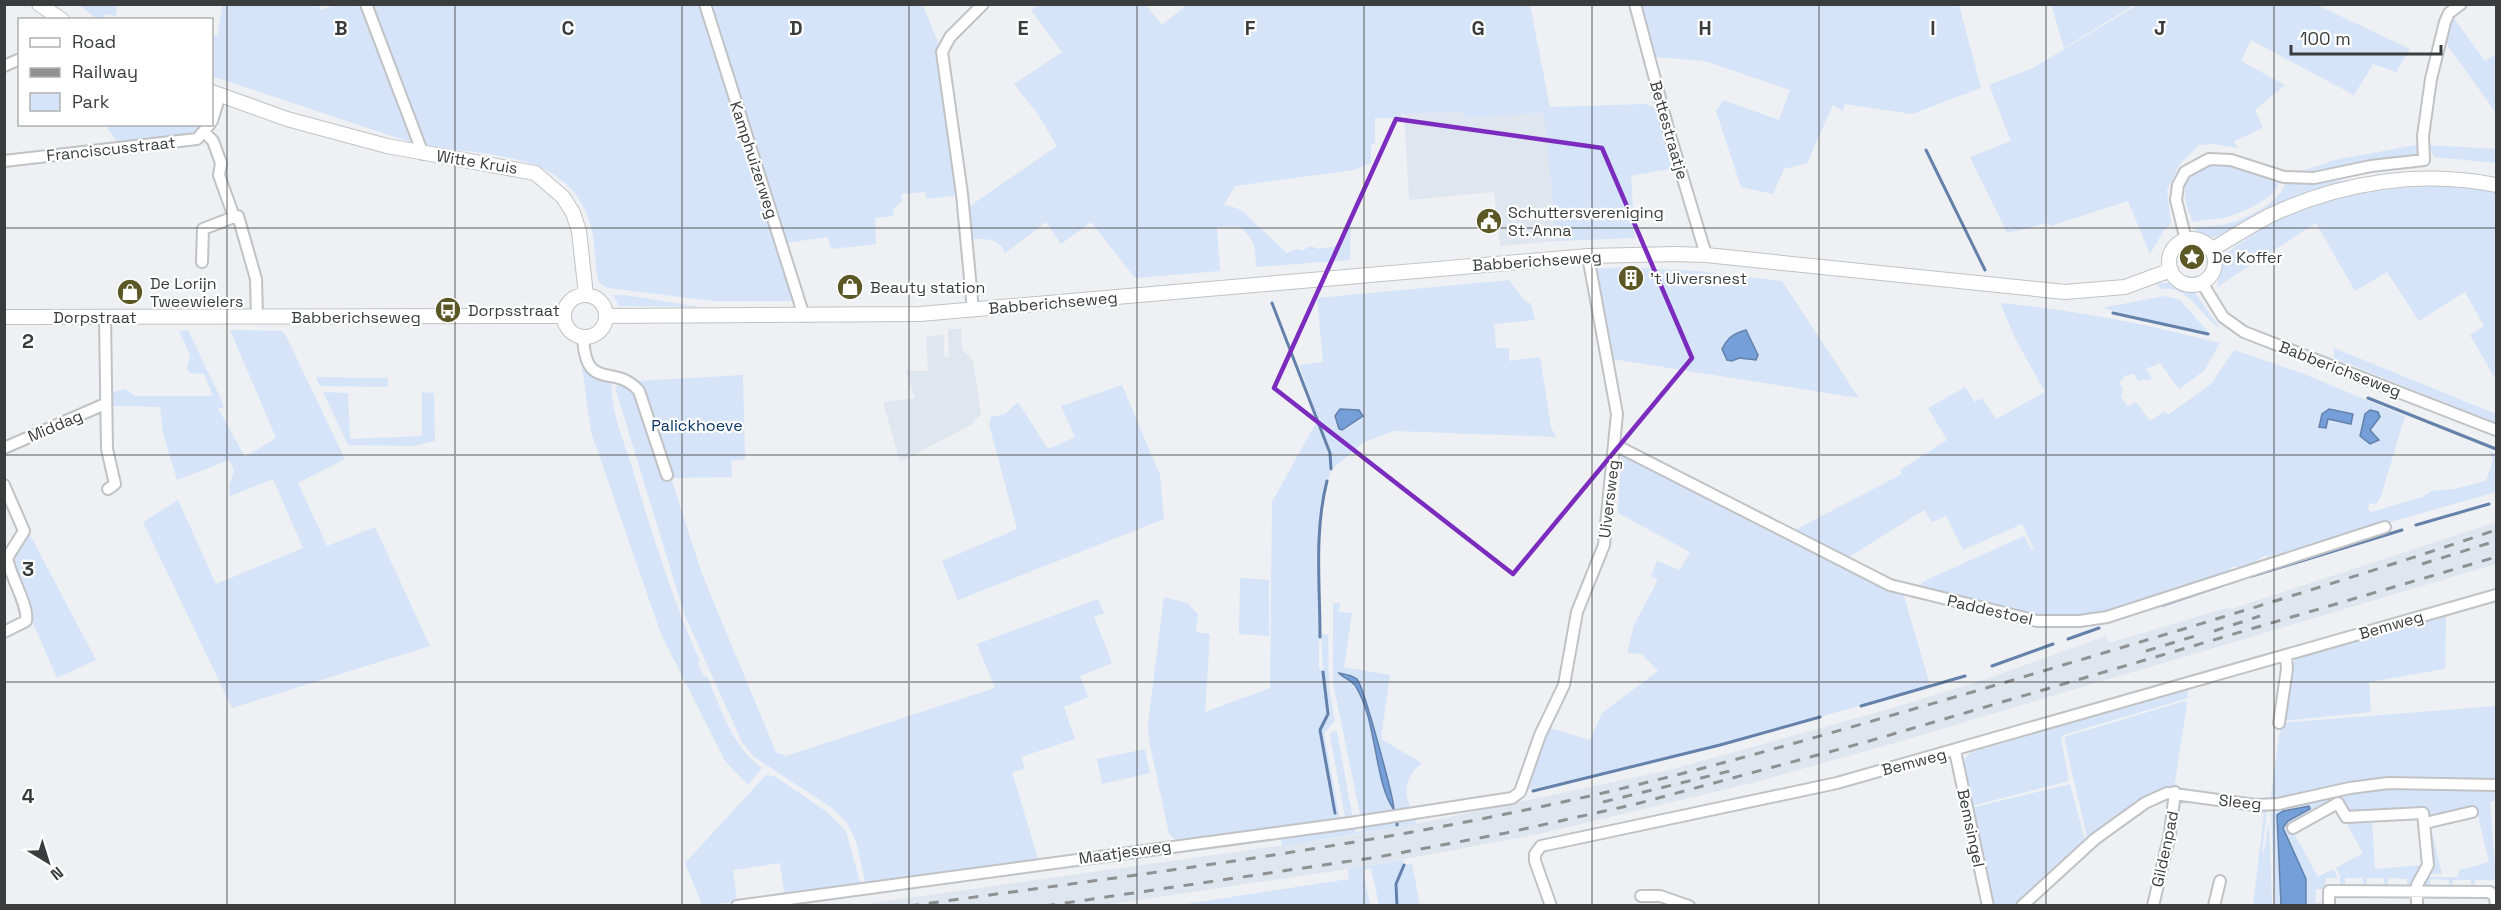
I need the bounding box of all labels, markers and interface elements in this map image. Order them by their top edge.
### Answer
text: B [334,15,348,41]
text: C [562,15,575,41]
text: D [789,15,803,41]
text: E [1017,15,1029,41]
text: F [1245,15,1256,41]
text: G [1471,15,1485,41]
text: H [1698,15,1712,41]
text: I [1930,15,1936,41]
text: J [2154,15,2166,41]
legend [18,18,213,126]
scale bar [2291,18,2441,56]
text: 100 m [2300,27,2351,50]
text: Road [72,30,116,53]
text: Railway [72,60,138,83]
street label: Bettestraatje [1645,78,1693,182]
text: Park [72,90,110,113]
street label: Kamphuizerweg [725,99,783,221]
street label: Franciscusstraat [45,132,177,166]
street label: Witte Kruis [435,145,519,179]
place label: Schuttersvereniging St. Anna [1508,202,1664,241]
public building icon: Schuttersvereniging St. Anna [1474,206,1504,236]
place icon: De Koffer [2177,242,2207,272]
street label: Babberichseweg [1472,246,1602,276]
place label: De Koffer [2212,247,2283,268]
building icon: 't Uiversnest [1616,263,1646,293]
place label: 't Uiversnest [1650,268,1747,289]
shop icon: Beauty station [835,272,865,302]
place label: De Lorijn Tweewielers [150,273,244,312]
shop icon: De Lorijn Tweewielers [115,277,145,307]
place label: Beauty station [870,277,985,298]
street label: Babberichseweg [988,287,1118,319]
bus stop icon: Dorpsstraat [433,295,463,325]
place label: Dorpsstraat [468,300,560,321]
street label: Dorpstraat [53,307,137,328]
street label: Babberichseweg [291,307,421,328]
text: 2 [22,328,34,354]
street label: Babberichseweg [2276,336,2404,402]
street label: Middag [24,405,86,447]
park label: Palickhoeve [651,415,743,436]
street label: Uiversweg [1594,459,1624,539]
text: 3 [22,556,34,582]
street label: Paddestoel [1945,590,2035,630]
street label: Bemweg [2356,606,2426,644]
street label: Bemweg [1879,743,1949,781]
text: 4 [22,783,35,809]
street label: Bemsingel [1952,787,1990,869]
street label: Sleeg [2218,790,2262,814]
street label: Gildenpad [2147,809,2183,889]
north arrow [18,832,78,892]
street label: Maatjesweg [1077,835,1173,869]
text: N [46,862,68,885]

